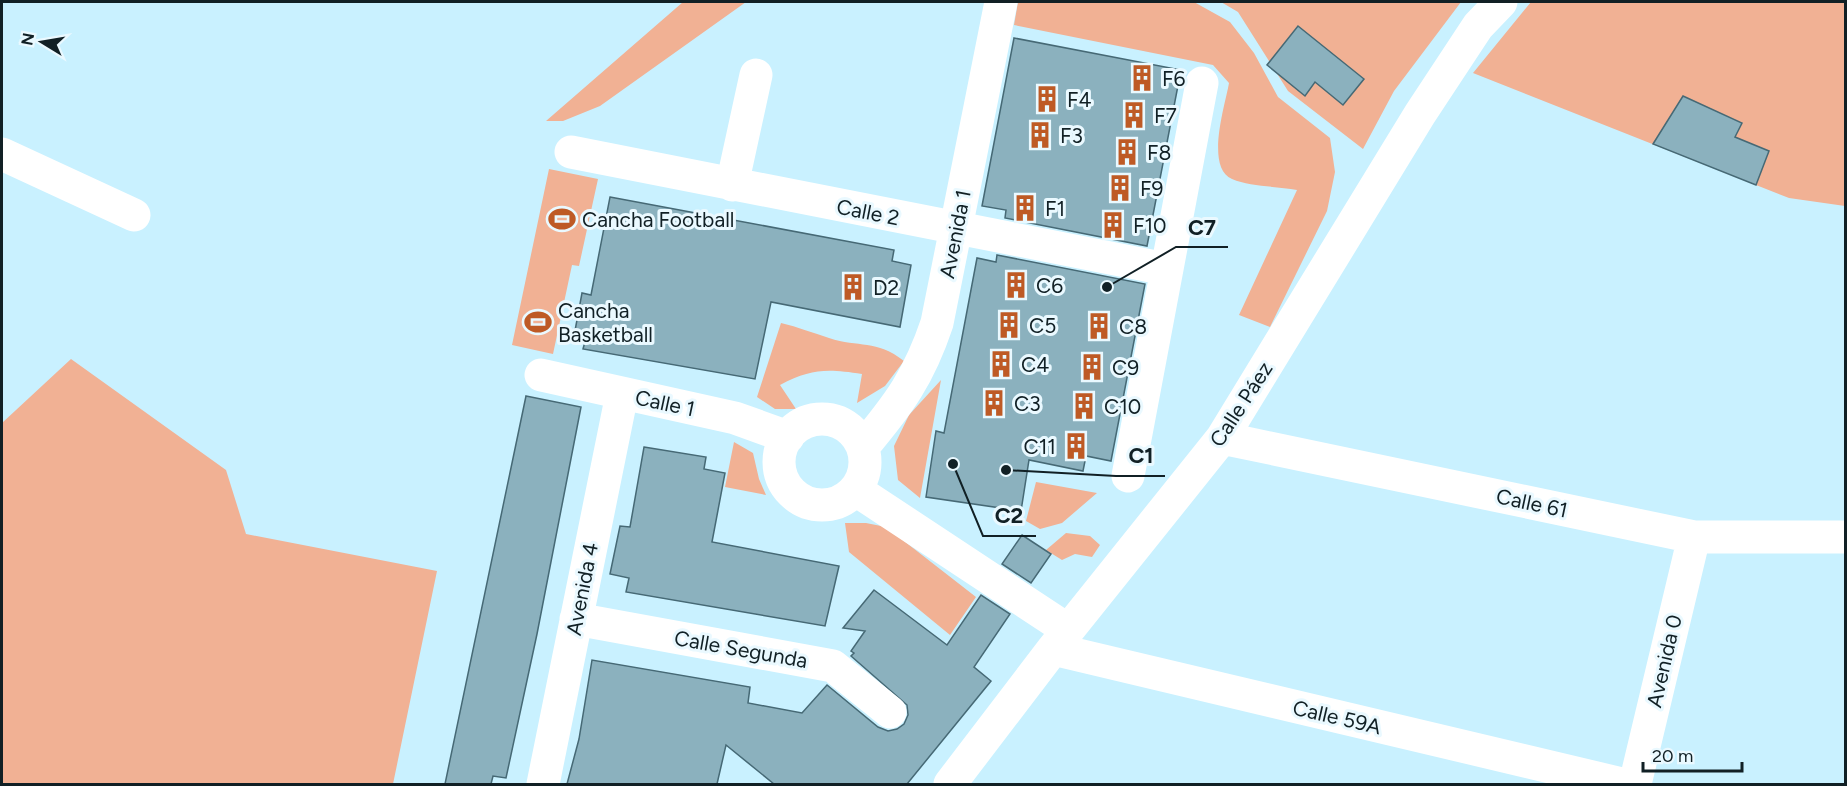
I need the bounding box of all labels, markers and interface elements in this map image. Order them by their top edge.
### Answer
north arrow [12,12,72,72]
text: N [17,31,38,47]
building icon: F6 [1127,63,1157,93]
place label: F6 [1162,66,1185,91]
building icon: F4 [1032,84,1062,114]
place label: F4 [1067,87,1091,112]
building icon: F7 [1119,100,1149,130]
place label: F7 [1154,103,1177,128]
building icon: F3 [1025,120,1055,150]
place label: F3 [1060,123,1083,148]
building icon: F8 [1112,137,1142,167]
place label: F8 [1147,140,1171,165]
building icon: F9 [1105,173,1135,203]
place label: F9 [1140,176,1163,201]
street label: Avenida 1 [934,188,976,280]
building icon: F1 [1010,193,1040,223]
street label: Calle 2 [834,194,902,230]
place label: F1 [1045,196,1065,221]
sports icon: Cancha Football [547,204,577,234]
place label: Cancha Football [582,207,734,232]
callout: C7 [1176,207,1228,247]
building icon: F10 [1098,210,1128,240]
place label: F10 [1133,213,1167,238]
text: C7 [1188,214,1216,241]
building icon: C6 [1001,270,1031,300]
building icon: D2 [838,272,868,302]
place label: C6 [1036,273,1063,298]
place label: D2 [873,275,899,300]
place label: Cancha Basketball [558,298,653,347]
sports icon: Cancha Basketball [523,307,553,337]
building icon: C5 [994,310,1024,340]
building icon: C8 [1084,311,1114,341]
place label: C5 [1029,313,1056,338]
place label: C8 [1119,314,1147,339]
building icon: C4 [986,349,1016,379]
place label: C4 [1021,352,1049,377]
building icon: C9 [1077,352,1107,382]
place label: C9 [1112,355,1139,380]
street label: Calle Páez [1204,357,1278,451]
street label: Calle 1 [633,384,697,422]
building icon: C3 [979,388,1009,418]
place label: C3 [1014,391,1041,416]
building icon: C10 [1069,391,1099,421]
place label: C10 [1104,394,1141,419]
building icon: C11 [1061,431,1091,461]
place label: C11 [1024,434,1056,459]
callout: C1 [1116,436,1165,476]
text: C1 [1128,442,1154,469]
street label: Calle 61 [1494,483,1570,523]
callout: C2 [983,496,1036,536]
text: C2 [995,502,1023,529]
street label: Avenida 4 [561,541,603,637]
street label: Avenida 0 [1641,612,1687,710]
street label: Calle Segunda [672,625,810,673]
street label: Calle 59A [1290,695,1384,739]
scale bar [1643,735,1742,773]
text: 20 m [1652,745,1693,767]

